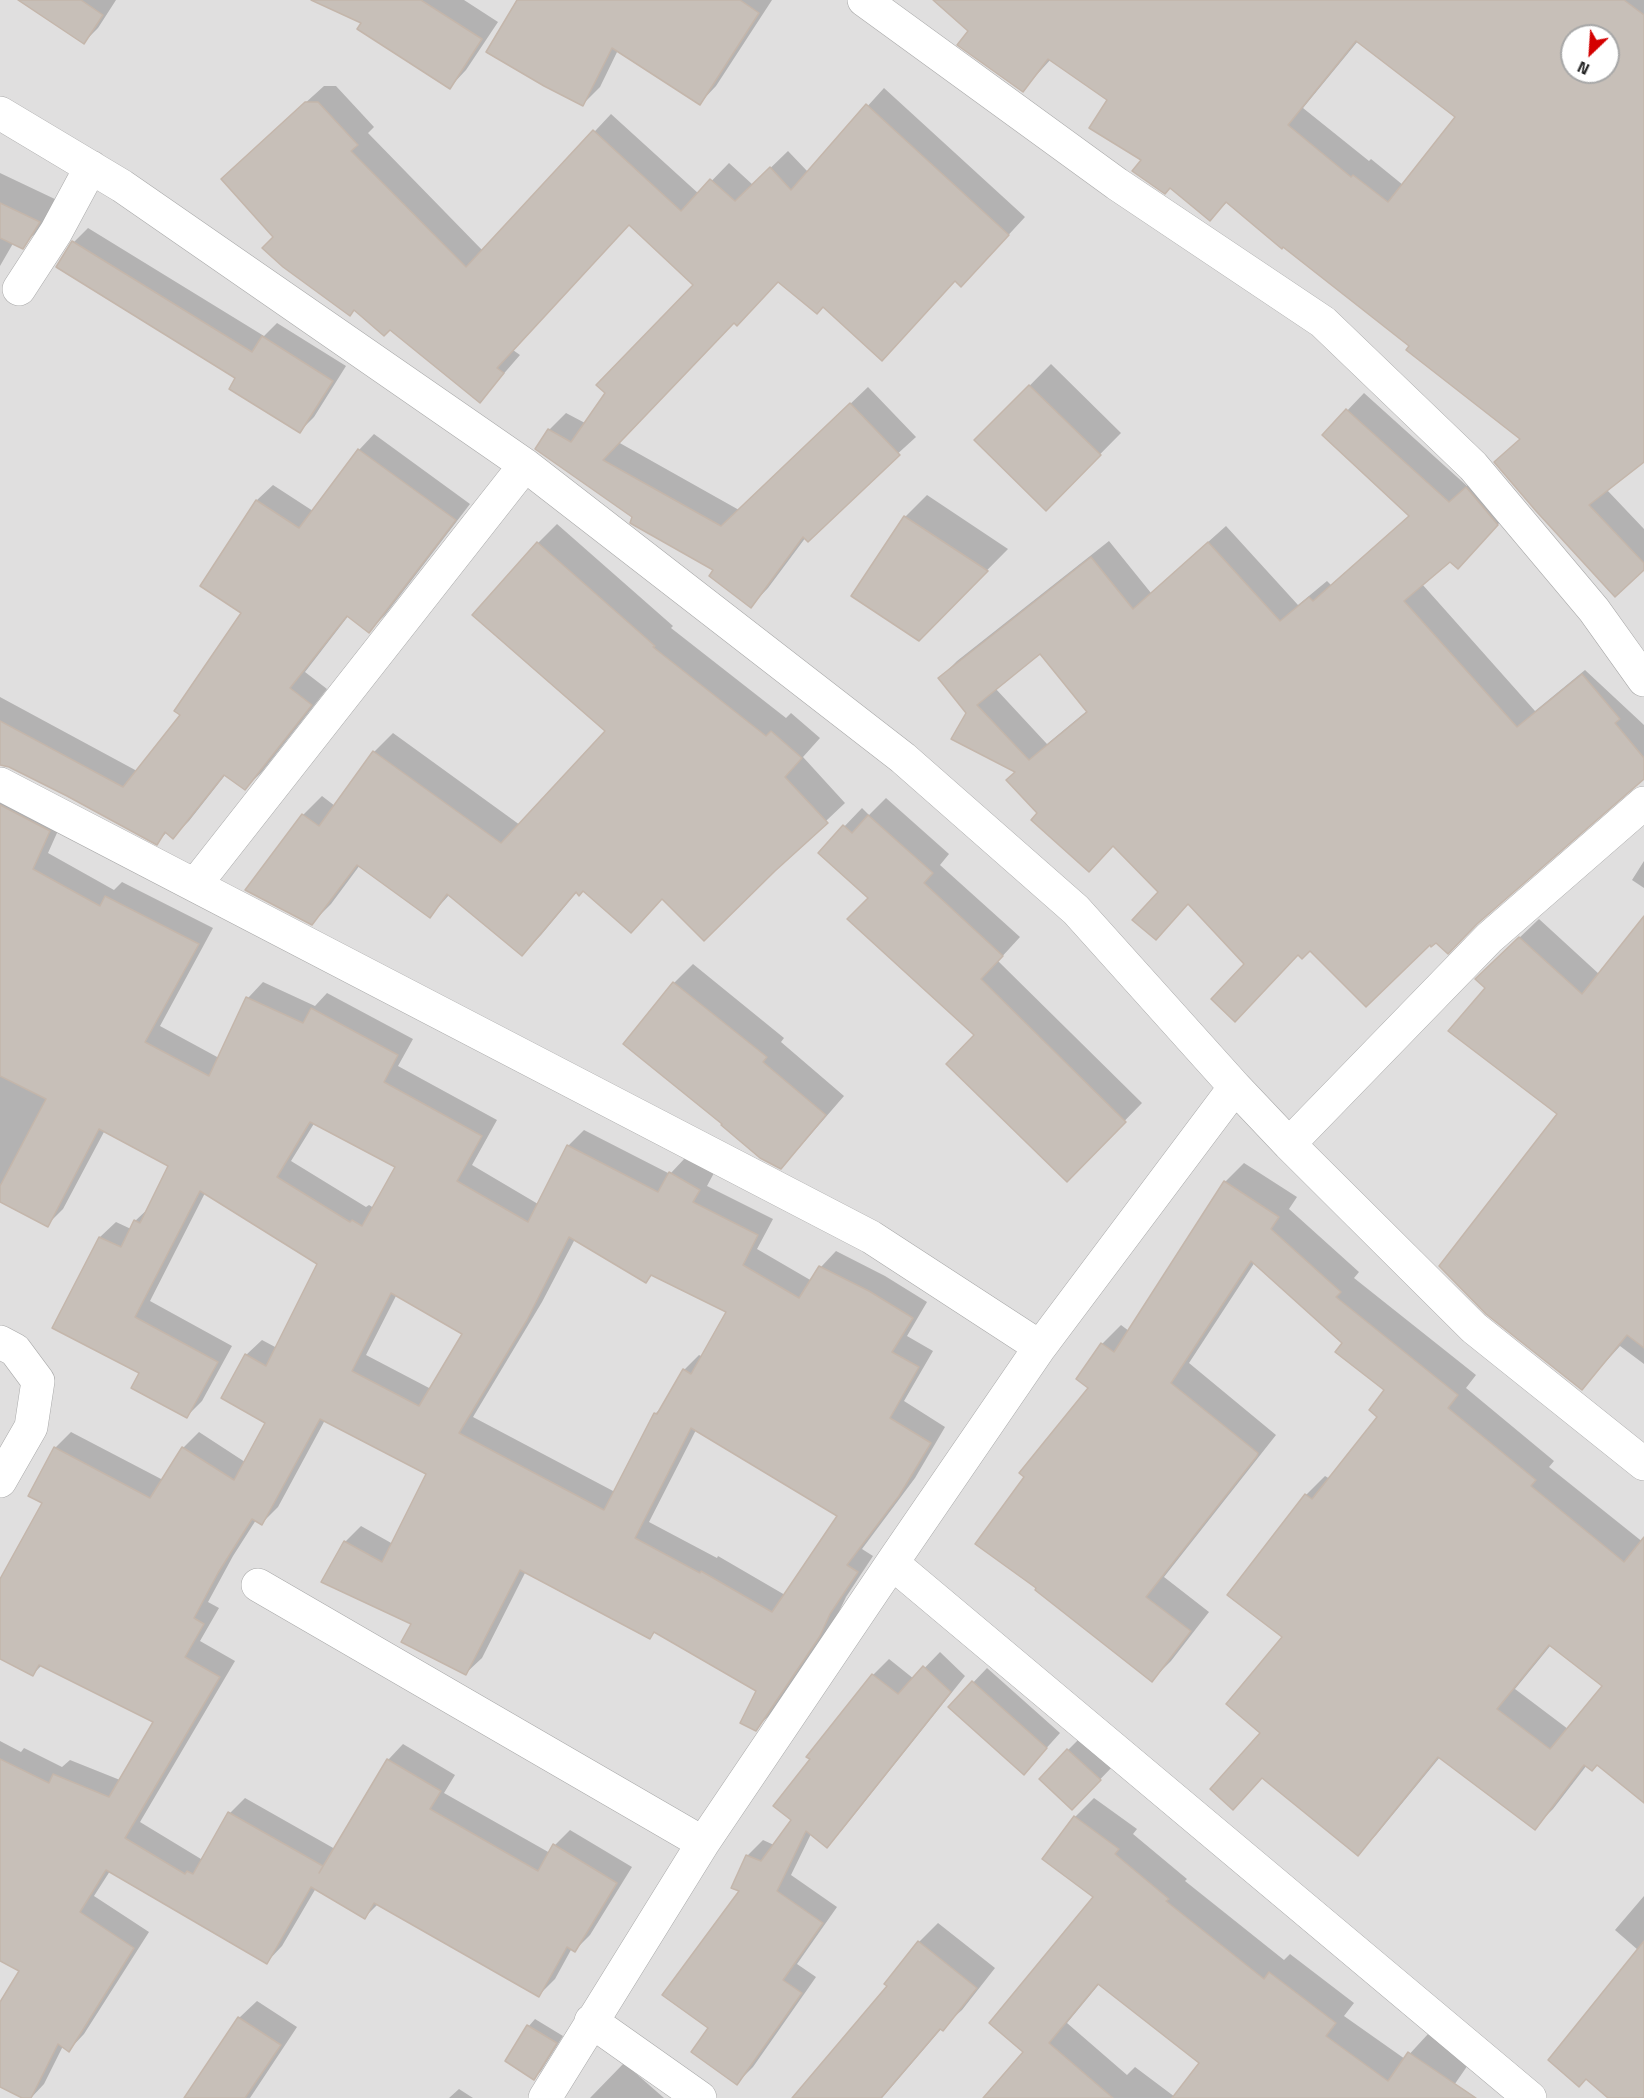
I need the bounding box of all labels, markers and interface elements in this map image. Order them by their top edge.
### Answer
north arrow [1560,24,1620,84]
text: N [1573,55,1593,82]

